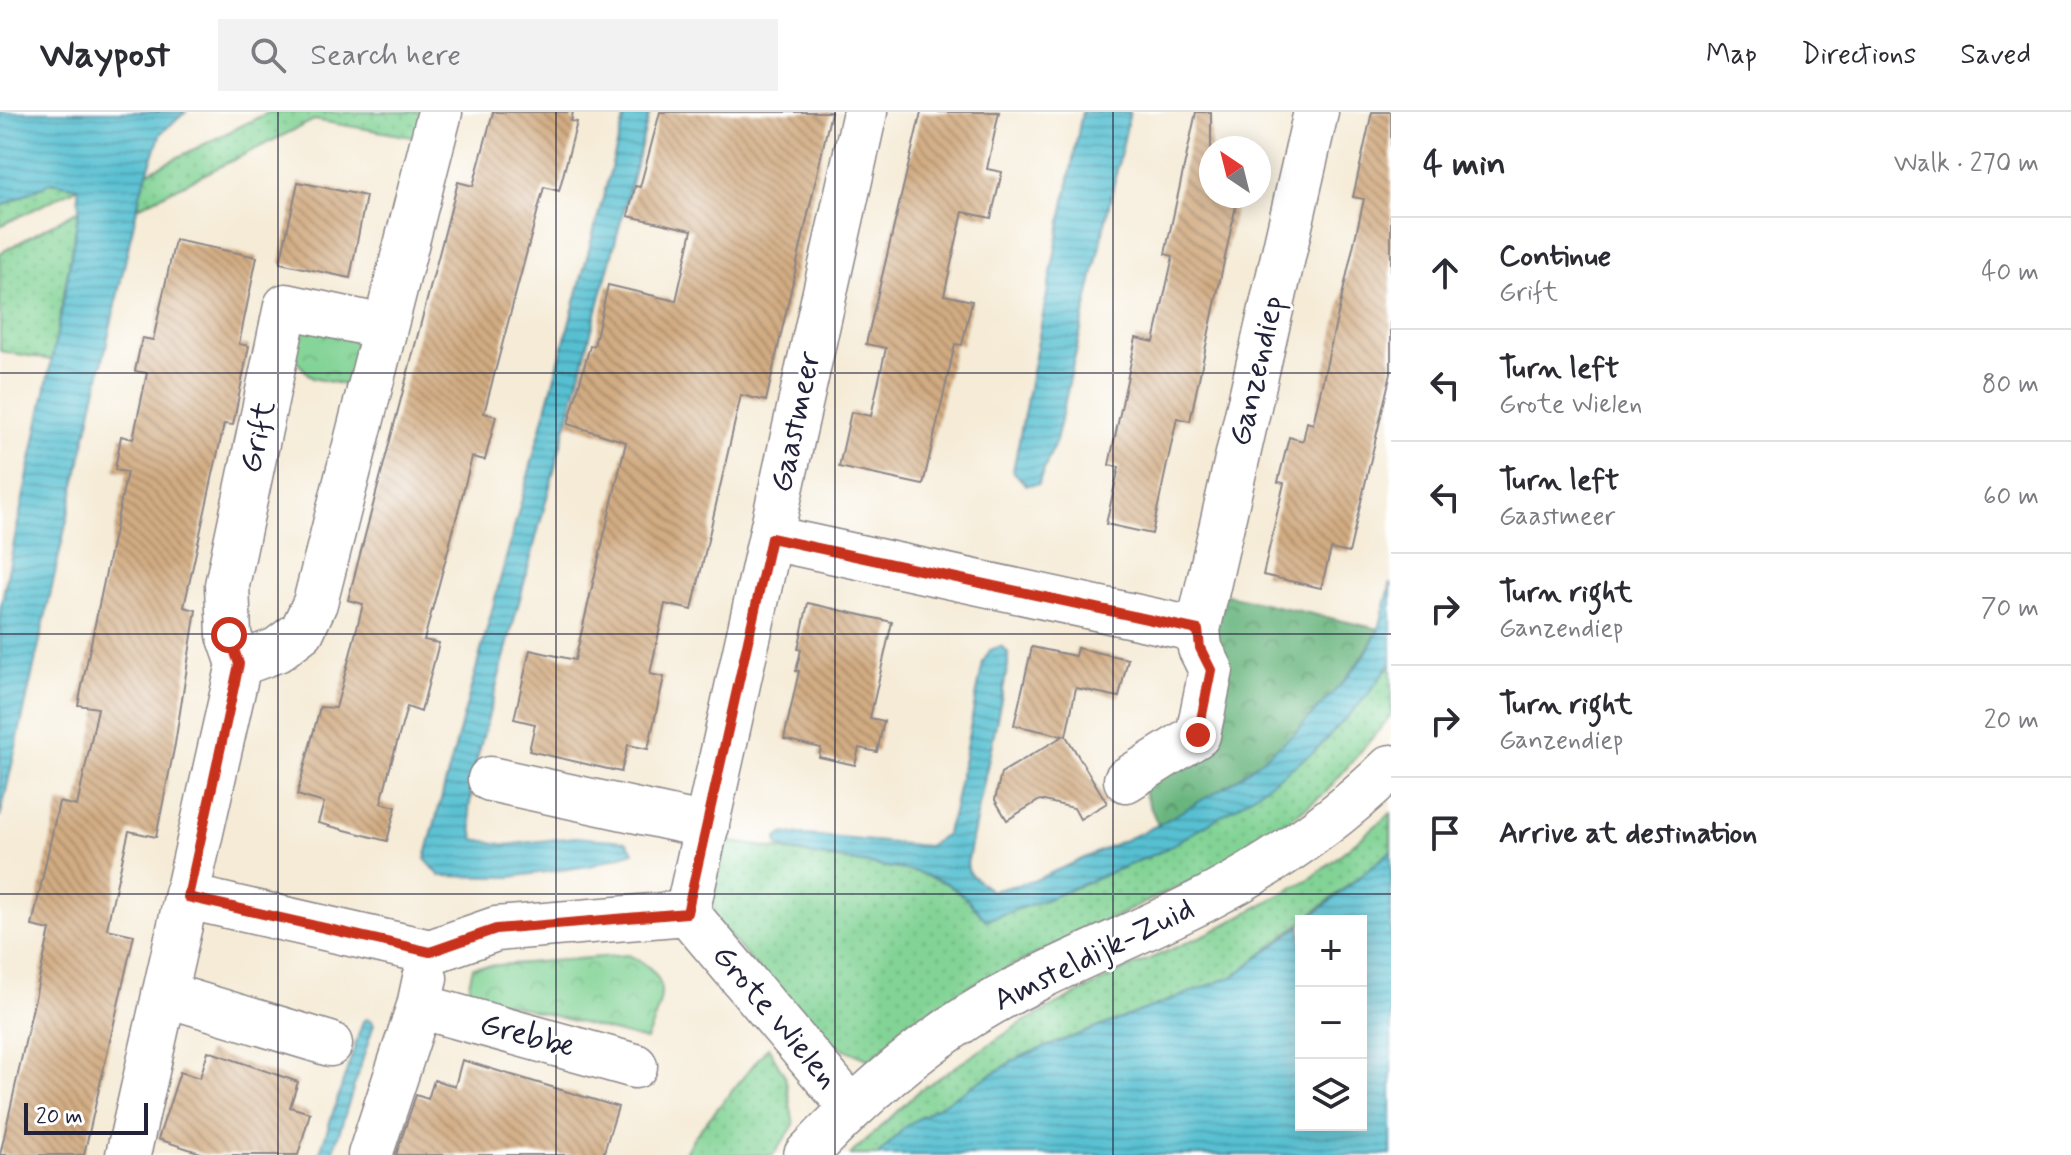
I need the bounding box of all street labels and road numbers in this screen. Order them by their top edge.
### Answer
street label: Ganzendiep [1219,292,1295,450]
street label: Gaastmeer [761,347,832,496]
street label: Grift [230,397,286,477]
street label: Amsteldijk-Zuid [987,888,1201,1022]
street label: Grote Wielen [702,936,848,1098]
street label: Grebbe [475,1003,579,1069]

